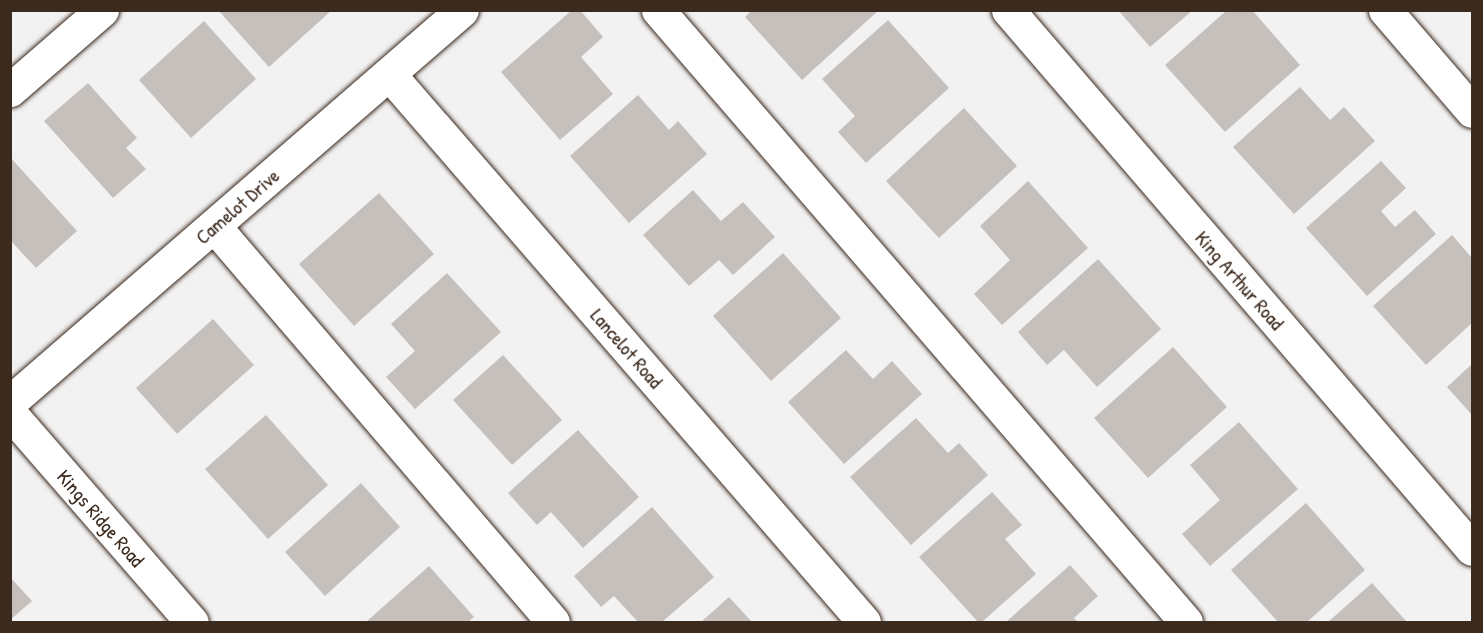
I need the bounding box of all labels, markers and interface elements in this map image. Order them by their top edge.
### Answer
street label: Camelot Drive [190,163,284,249]
street label: King Arthur Road [1190,226,1290,334]
street label: Lancelot Road [586,303,668,393]
street label: Kings Ridge Road [52,465,150,571]

